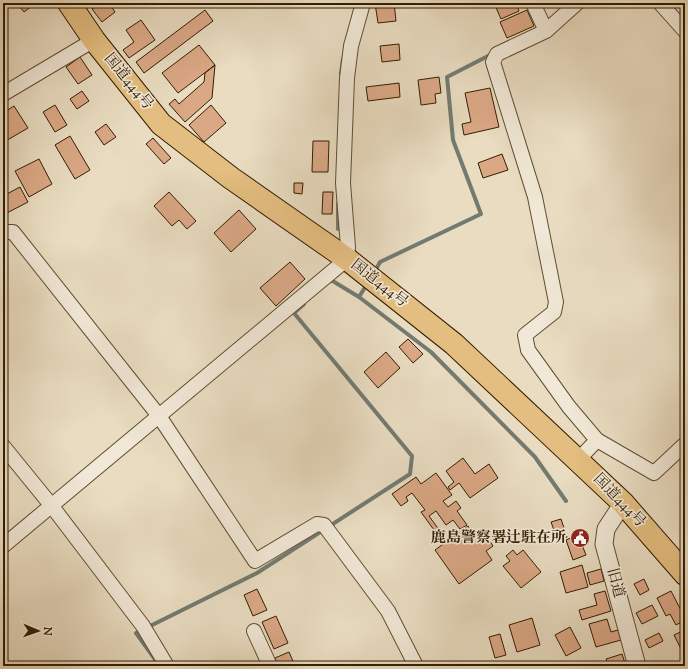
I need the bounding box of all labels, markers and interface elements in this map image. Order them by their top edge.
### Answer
street label: 国道444号 [99,49,157,115]
street label: 国道444号 [346,255,412,313]
street label: 国道444号 [588,469,650,533]
public building icon: 鹿島警察署辻駐在所 [569,527,591,549]
place label: 鹿島警察署辻駐在所 [431,528,566,549]
street label: 旧道 [601,566,629,600]
north arrow [18,611,58,651]
text: N [39,626,55,636]

